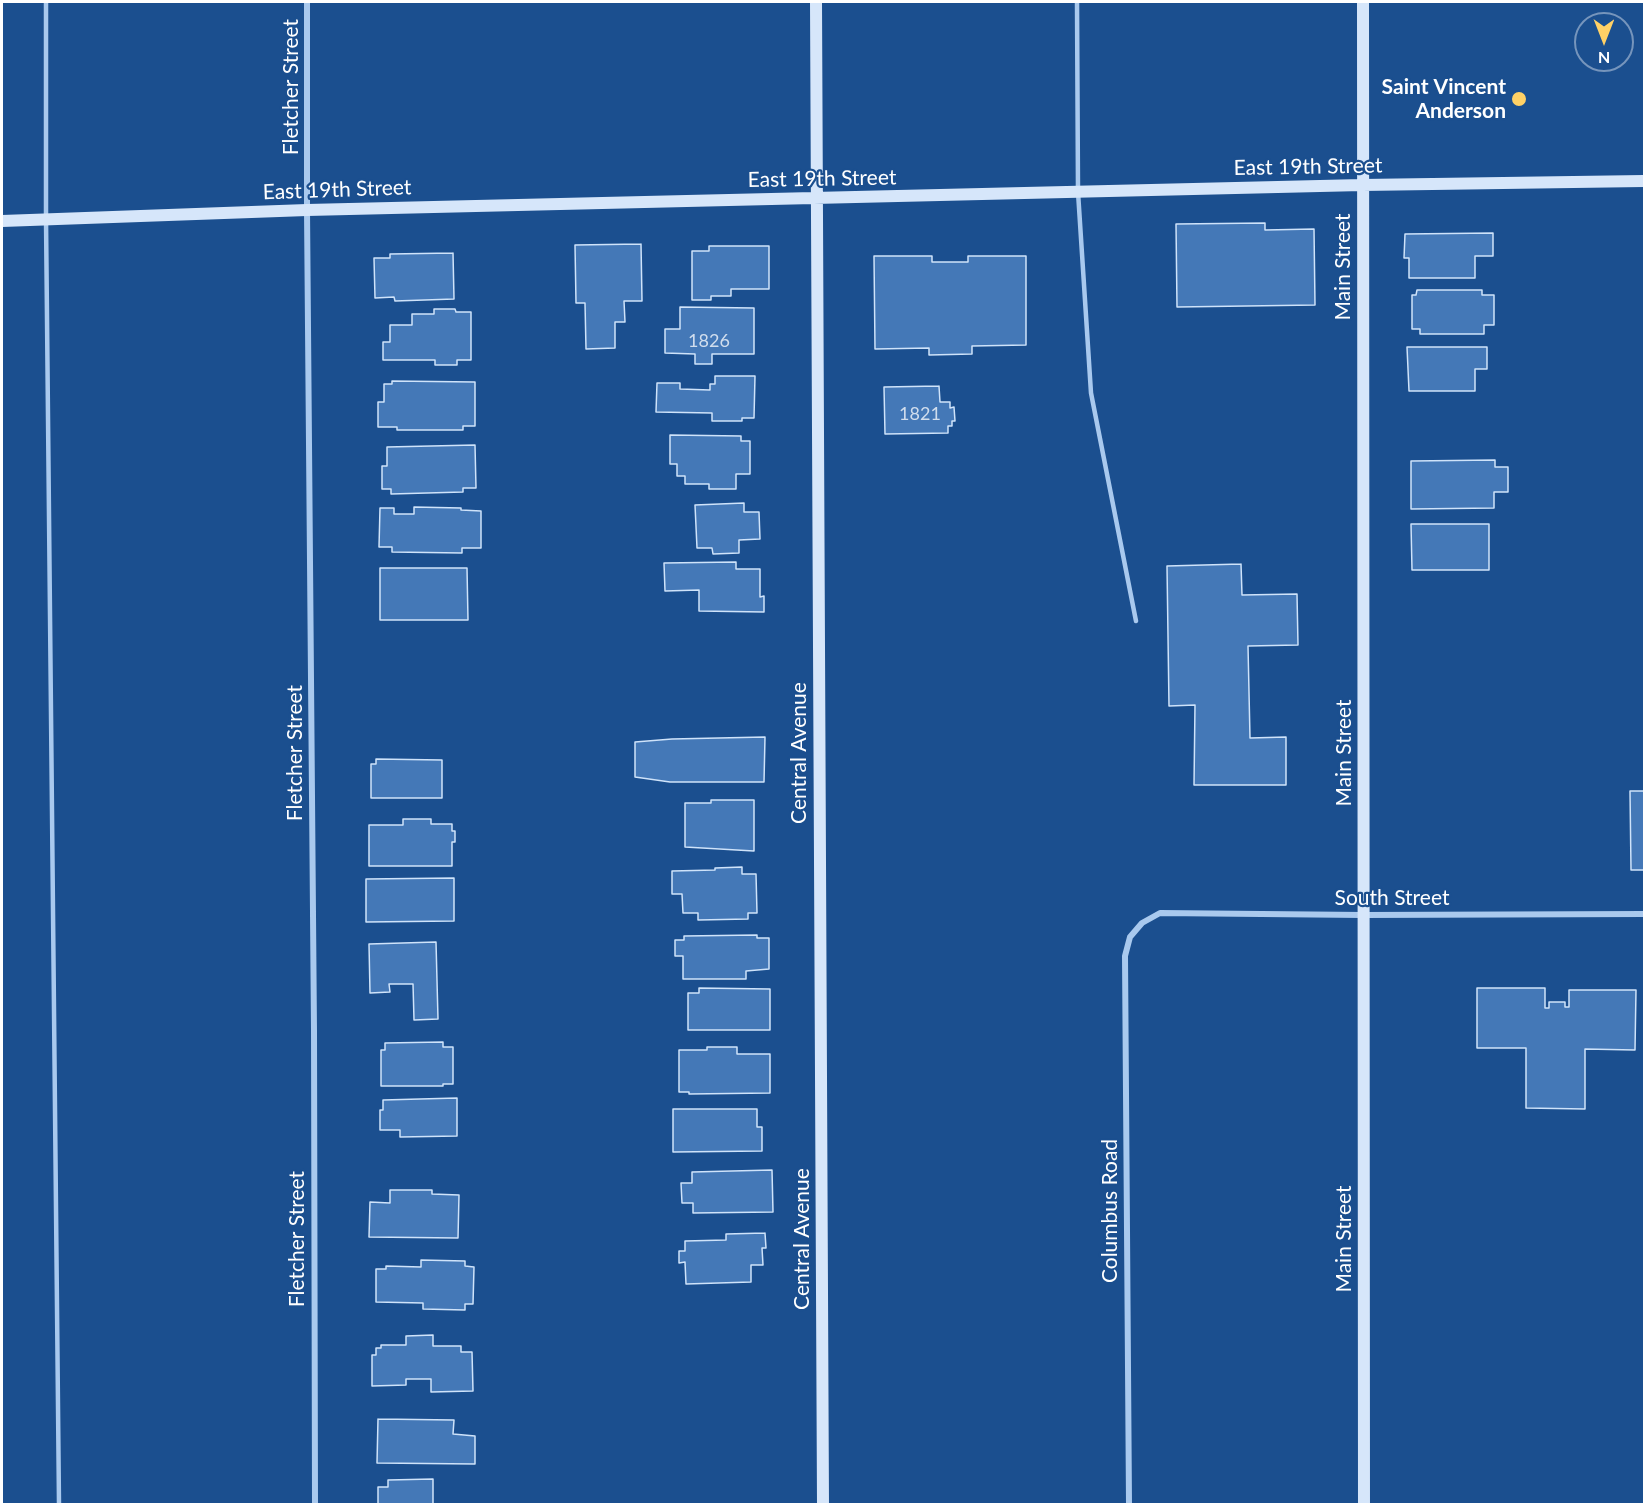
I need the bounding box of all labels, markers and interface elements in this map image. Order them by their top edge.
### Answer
north arrow [1574,12,1634,72]
street label: Fletcher Street [278,19,304,155]
text: N [1598,49,1610,68]
place label: Saint Vincent Anderson [1382,74,1506,124]
marker: Saint Vincent Anderson [1510,90,1528,108]
street label: East 19th Street [1233,153,1383,181]
street label: East 19th Street [747,165,897,193]
street label: East 19th Street [262,175,412,205]
street label: Main Street [1330,213,1356,321]
house number: 1826 [688,330,730,352]
house number: 1821 [899,403,941,425]
street label: Central Avenue [786,682,812,824]
street label: Fletcher Street [282,685,308,821]
street label: Main Street [1331,699,1357,807]
street label: South Street [1335,885,1449,911]
street label: Columbus Road [1097,1139,1123,1283]
street label: Central Avenue [789,1168,815,1310]
street label: Fletcher Street [284,1171,310,1307]
street label: Main Street [1331,1185,1357,1293]

